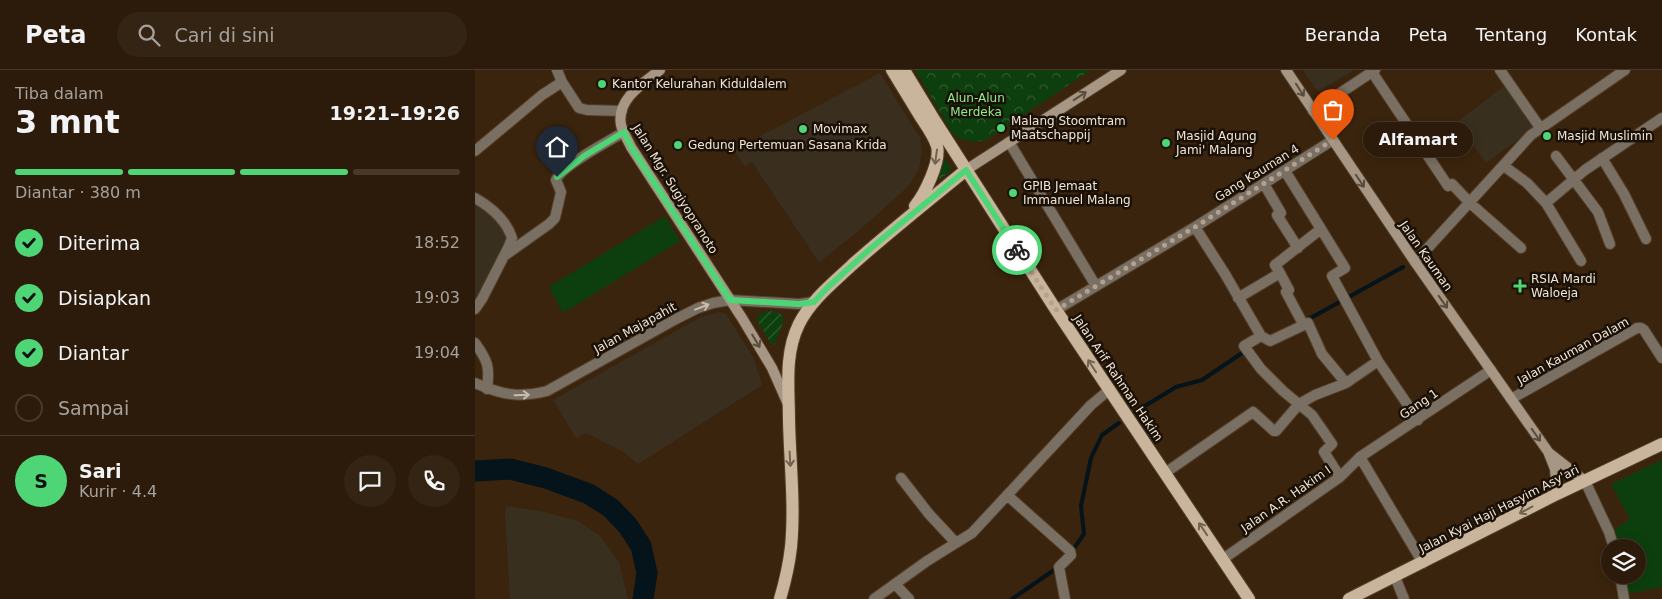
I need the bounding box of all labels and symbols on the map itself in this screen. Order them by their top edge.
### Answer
place label: Kantor Kelurahan Kiduldalem [612,77,787,91]
marker: Kantor Kelurahan Kiduldalem [596,78,608,90]
one-way arrow [1295,83,1305,97]
pin [1312,89,1354,140]
park label: Alun-Alun Merdeka [947,91,1005,119]
one-way arrow [1073,91,1087,101]
place label: Malang Stoomtram Maatschappij [1011,114,1126,142]
street label: Jalan Mgr. Sugiyopranoto [629,121,721,256]
place label: Movimax [813,122,867,136]
marker: Malang Stoomtram Maatschappij [995,122,1007,134]
callout: Alfamart [1363,122,1473,158]
marker: Movimax [797,123,809,135]
pin [536,126,578,177]
place label: Masjid Agung Jami' Malang [1175,129,1257,157]
place label: Masjid Muslimin [1557,129,1653,143]
marker: Masjid Muslimin [1541,130,1553,142]
marker: Masjid Agung Jami' Malang [1160,137,1172,149]
place label: Gedung Pertemuan Sasana Krida [688,138,887,152]
marker: Gedung Pertemuan Sasana Krida [672,139,684,151]
street label: Gang Kauman 4 [1212,142,1302,204]
one-way arrow [931,149,941,165]
one-way arrow [1355,173,1365,187]
place label: GPIB Jemaat Immanuel Malang [1023,179,1131,207]
marker: GPIB Jemaat Immanuel Malang [1007,187,1019,199]
street label: Jalan Kauman [1396,217,1455,294]
courier [992,225,1042,275]
place label: RSIA Mardi Waloeja [1531,272,1596,300]
marker: RSIA Mardi Waloeja [1513,279,1527,293]
one-way arrow [1438,295,1448,309]
street label: Jalan Majapahit [590,299,679,357]
one-way arrow [694,302,709,311]
street label: Jalan Arif Rahman Hakim [1070,311,1166,444]
street label: Jalan Kauman Dalam [1514,315,1631,388]
one-way arrow [751,334,761,348]
one-way arrow [1087,359,1097,373]
street label: Gang 1 [1397,386,1441,422]
one-way arrow [513,390,529,400]
one-way arrow [1531,428,1541,442]
one-way arrow [786,450,795,466]
street label: Jalan Kyai Haji Hasyim Asy'ari [1416,462,1581,556]
street label: Jalan A.R. Hakim I [1238,463,1333,536]
one-way arrow [1519,506,1534,515]
one-way arrow [1198,522,1208,536]

